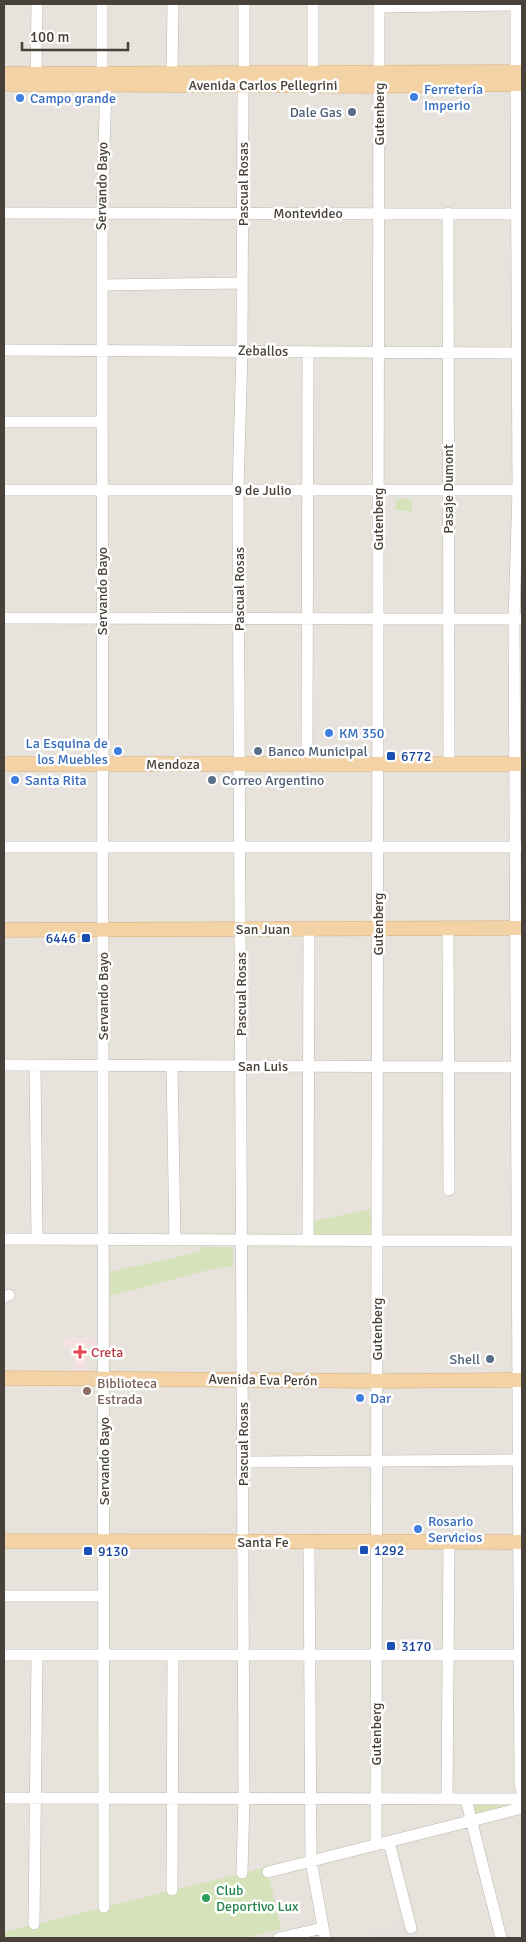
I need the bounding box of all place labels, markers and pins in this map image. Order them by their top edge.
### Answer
place label: Ferretería Imperio [424,81,483,114]
place label: Campo grande [30,90,116,107]
marker: Ferretería Imperio [408,91,420,103]
marker: Campo grande [14,92,26,104]
place label: Dale Gas [290,104,342,121]
marker: Dale Gas [346,106,358,118]
place label: KM 350 [339,725,384,742]
marker: KM 350 [323,727,335,739]
place label: La Esquina de los Muebles [26,735,108,768]
place label: Banco Municipal [268,743,368,760]
marker: La Esquina de los Muebles [112,745,124,757]
marker: Banco Municipal [252,745,264,757]
place label: 6772 [401,748,431,765]
marker: 6772 [385,750,397,762]
place label: Santa Rita [25,772,87,789]
place label: Correo Argentino [222,772,324,789]
marker: Santa Rita [9,774,21,786]
marker: Correo Argentino [206,774,218,786]
place label: 6446 [46,930,76,947]
marker: 6446 [80,932,92,944]
place label: Creta [91,1344,123,1361]
marker: Creta [73,1345,87,1359]
place label: Shell [450,1351,480,1368]
marker: Shell [484,1353,496,1365]
place label: Biblioteca Estrada [97,1375,157,1408]
marker: Biblioteca Estrada [81,1385,93,1397]
place label: Dar [370,1390,392,1407]
marker: Dar [354,1392,366,1404]
place label: Rosario Servicios [428,1513,482,1546]
marker: Rosario Servicios [412,1523,424,1535]
place label: 1292 [374,1542,404,1559]
place label: 9130 [98,1543,128,1560]
marker: 1292 [358,1544,370,1556]
marker: 9130 [82,1545,94,1557]
place label: 3170 [401,1638,431,1655]
marker: 3170 [385,1640,397,1652]
place label: Club Deportivo Lux [216,1882,299,1915]
marker: Club Deportivo Lux [200,1892,212,1904]

